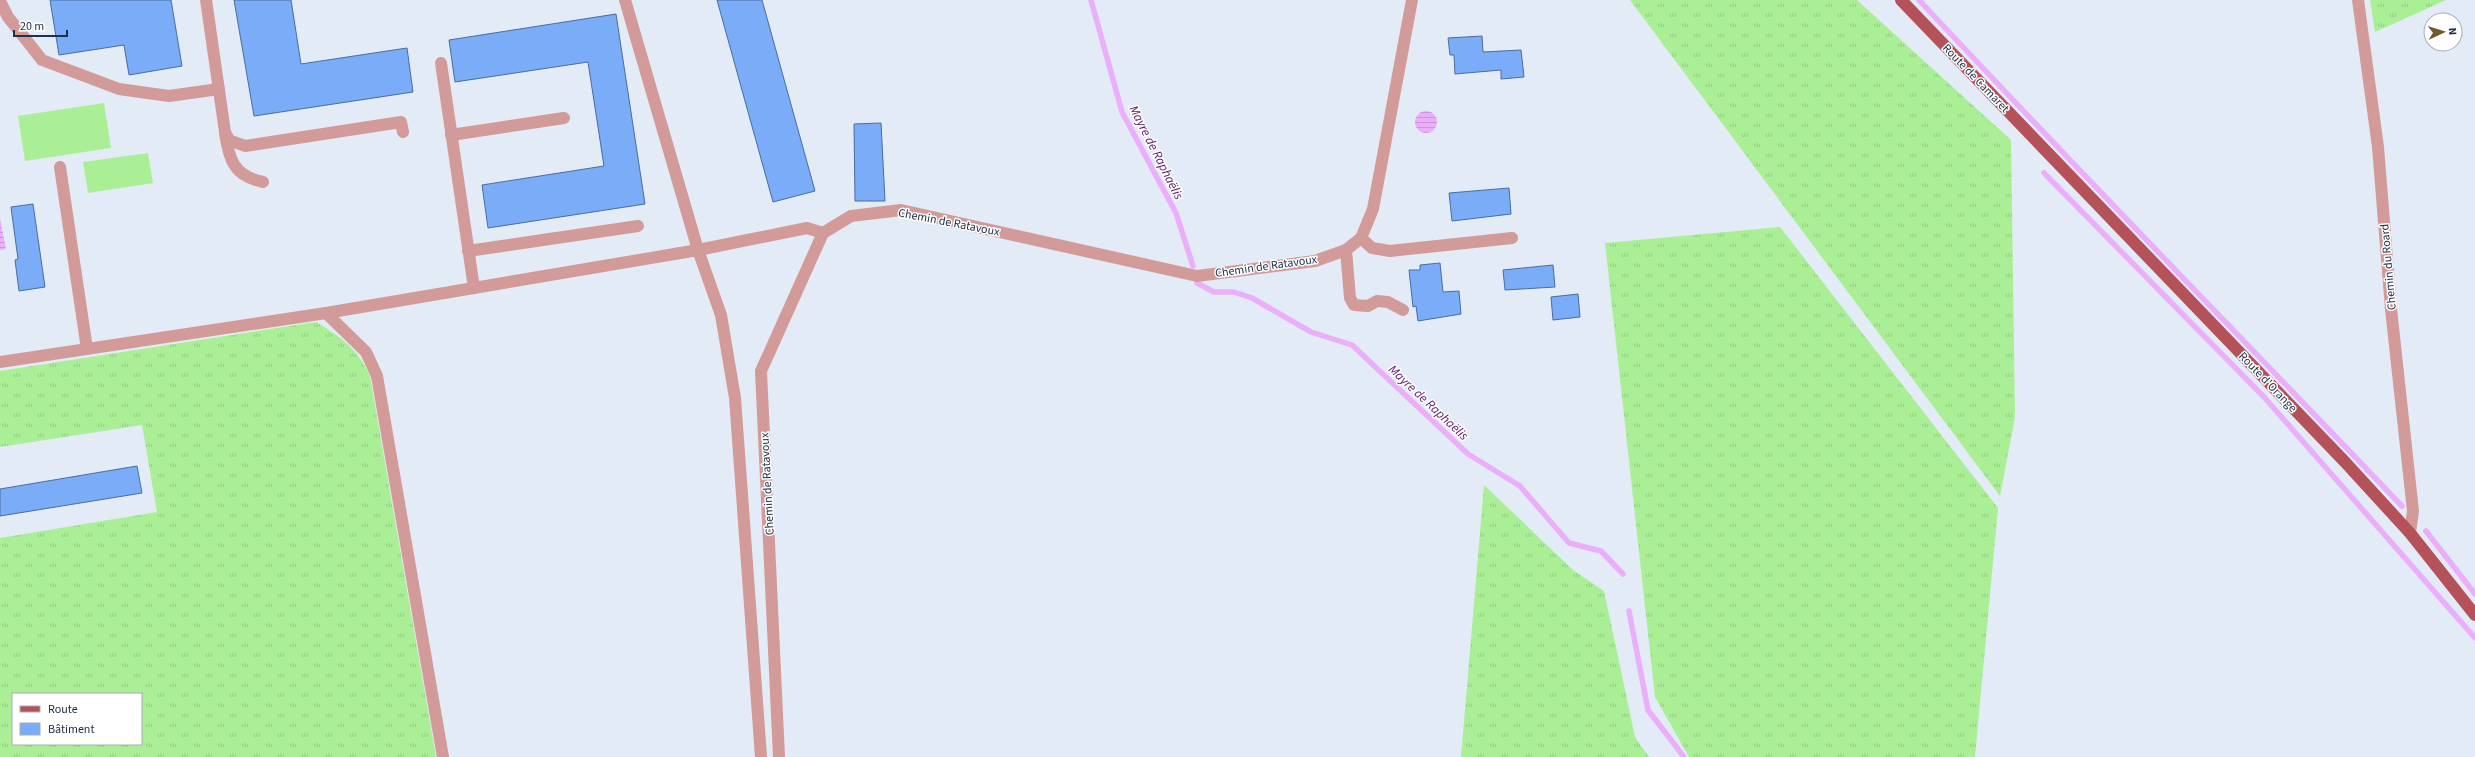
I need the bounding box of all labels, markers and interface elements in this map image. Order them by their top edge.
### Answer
scale bar [14,12,67,38]
north arrow [2423,12,2463,52]
text: 20 m [20,18,44,35]
text: N [2445,27,2460,36]
street label: Route de Camaret [1938,40,2013,117]
water label: Mayre de Raphaëlis [1125,102,1188,203]
street label: Chemin de Ratavoux [897,204,1002,241]
street label: Chemin du Roard [2376,223,2401,311]
street label: Chemin de Ratavoux [1214,251,1319,282]
street label: Route d'Orange [2234,348,2301,416]
water label: Mayre de Raphaëlis [1384,361,1472,445]
street label: Chemin de Ratavoux [756,432,779,536]
legend [12,693,142,745]
text: Route [48,701,78,718]
text: Bâtiment [48,721,94,738]

